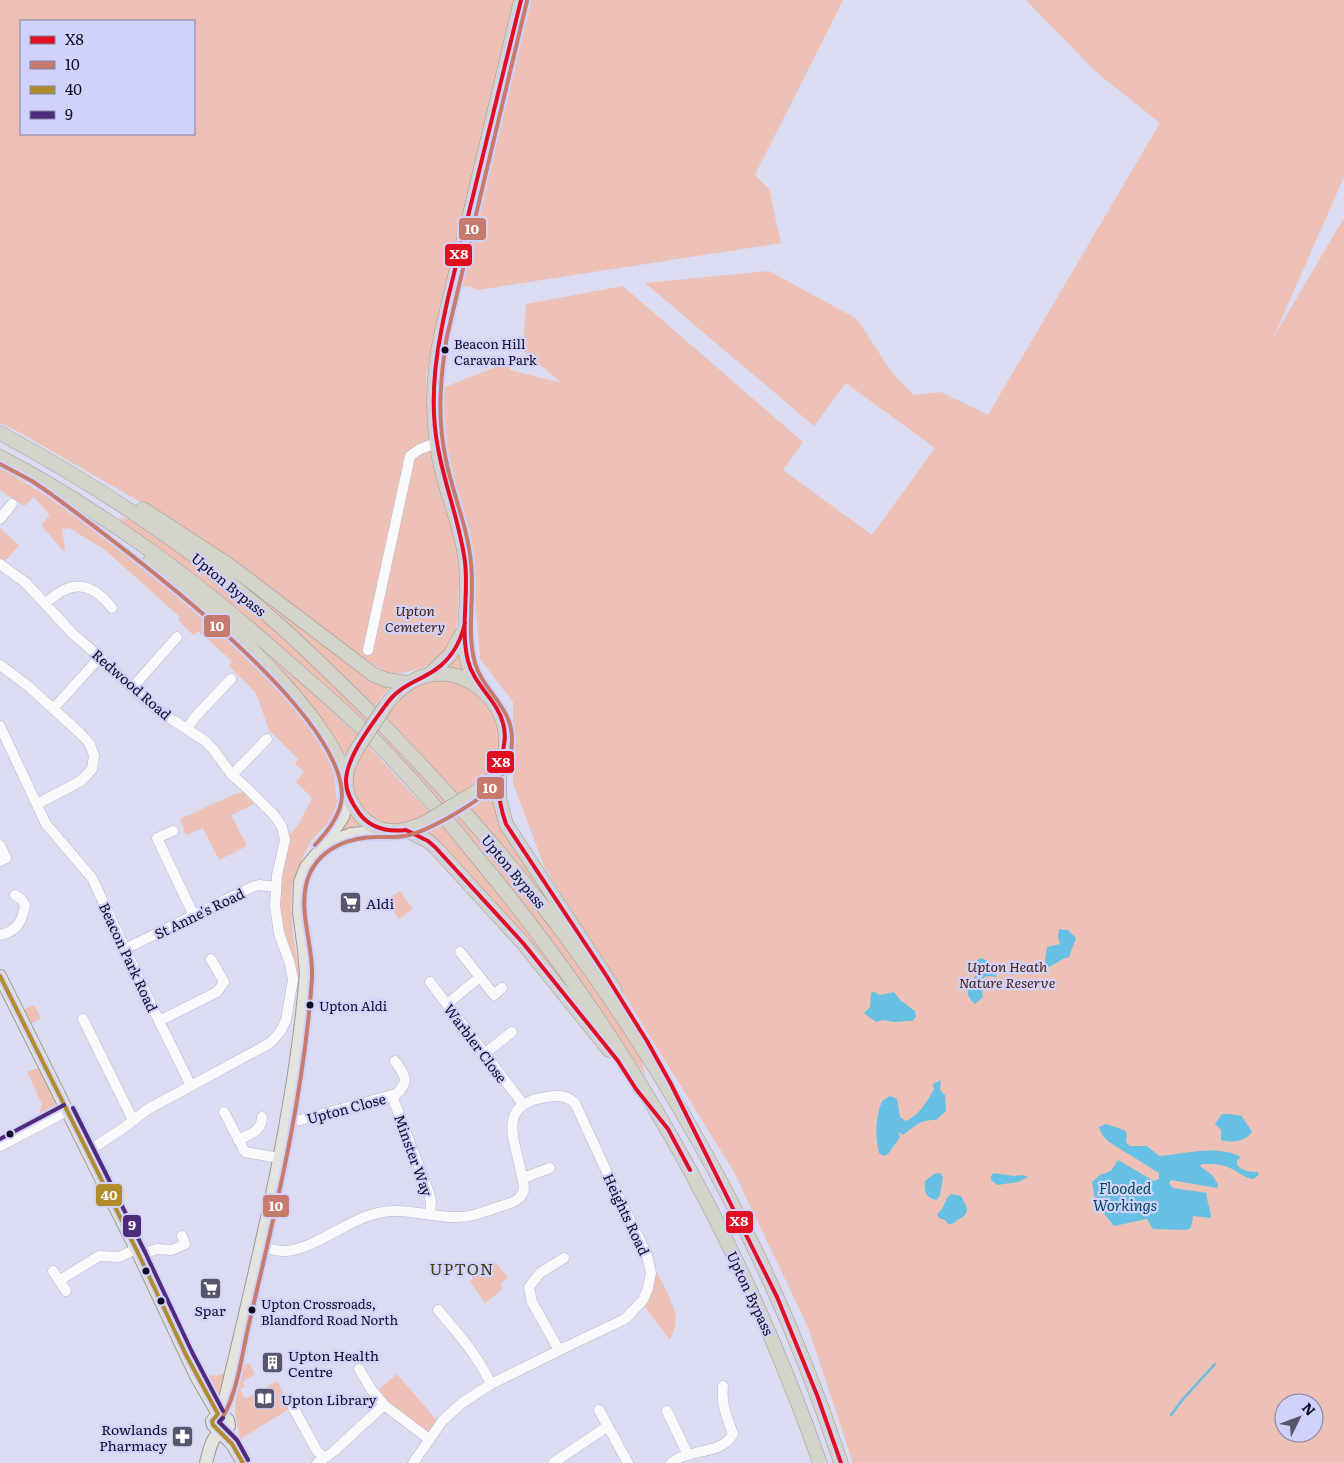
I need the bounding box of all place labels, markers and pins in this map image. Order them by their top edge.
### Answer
place label: Beacon Hill Caravan Park [454,334,538,369]
marker: Beacon Hill Caravan Park [440,345,450,355]
supermarket icon: Aldi [338,891,362,915]
place label: Aldi [366,893,394,913]
place label: Upton Aldi [319,996,388,1015]
marker: Upton Aldi [305,1000,315,1010]
unlabelled marker [5,1129,15,1139]
unlabelled marker [141,1266,151,1276]
supermarket icon: Spar [198,1276,222,1300]
place label: Upton Crossroads, Blandford Road North [261,1294,398,1329]
unlabelled marker [156,1296,166,1306]
place label: Spar [194,1300,226,1320]
marker: Upton Crossroads, Blandford Road North [247,1305,257,1315]
place label: Upton Health Centre [288,1345,379,1381]
building icon: Upton Health Centre [260,1351,284,1375]
library icon: Upton Library [253,1387,277,1411]
place label: Upton Library [281,1389,378,1409]
place label: Rowlands Pharmacy [99,1419,168,1455]
pharmacy icon: Rowlands Pharmacy [171,1425,195,1449]

